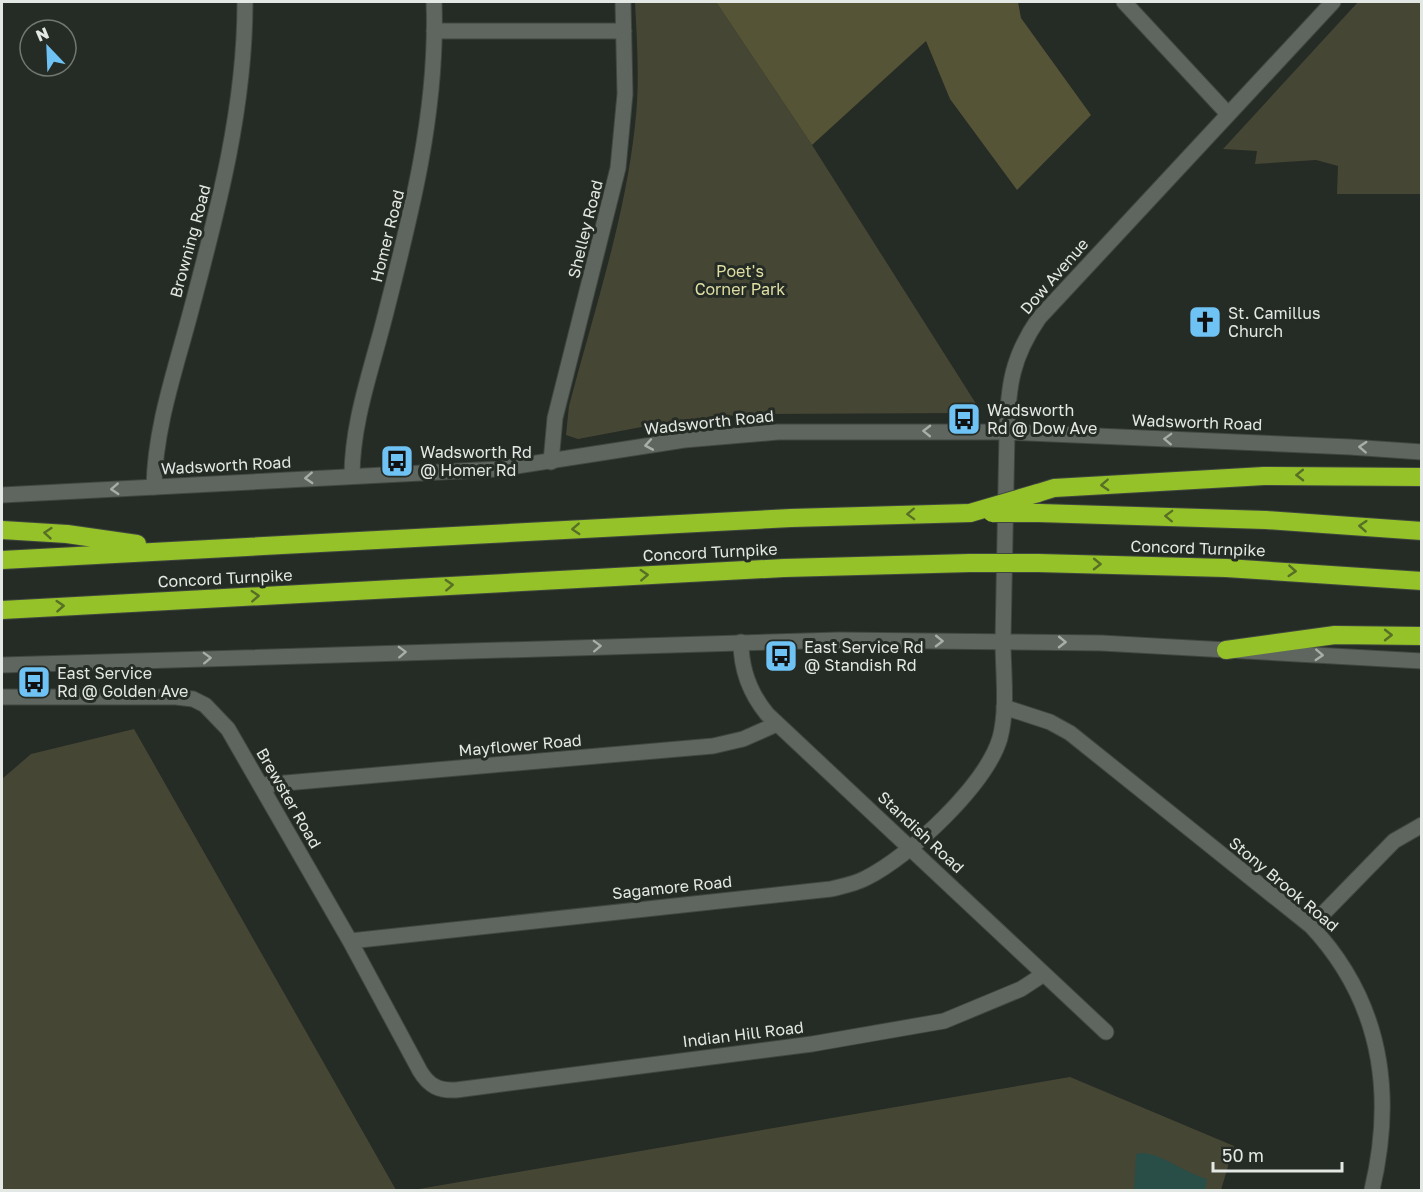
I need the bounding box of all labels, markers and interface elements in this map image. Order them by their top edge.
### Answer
north arrow [18,18,78,78]
text: N [33,23,52,46]
street label: Shelley Road [563,178,607,280]
street label: Browning Road [165,182,215,300]
street label: Homer Road [366,188,408,284]
street label: Dow Avenue [1016,234,1092,318]
park label: Poet's Corner Park [695,261,785,299]
place label: St. Camillus Church [1228,303,1320,341]
church icon: St. Camillus Church [1187,304,1223,340]
place label: Wadsworth Rd @ Dow Ave [987,400,1097,438]
bus stop icon: Wadsworth Rd @ Dow Ave [946,401,982,437]
street label: Wadsworth Road [643,405,775,439]
street label: Wadsworth Road [1131,410,1263,434]
one-way arrow [923,425,932,437]
one-way arrow [1164,433,1173,445]
one-way arrow [645,438,655,451]
one-way arrow [1359,441,1368,454]
place label: Wadsworth Rd @ Homer Rd [420,442,532,480]
bus stop icon: Wadsworth Rd @ Homer Rd [379,443,415,479]
street label: Wadsworth Road [160,452,292,478]
one-way arrow [1296,469,1305,482]
one-way arrow [305,472,314,485]
one-way arrow [1101,479,1110,492]
one-way arrow [110,482,119,495]
one-way arrow [907,507,916,520]
one-way arrow [1164,510,1173,522]
one-way arrow [1359,520,1368,533]
one-way arrow [571,523,580,536]
one-way arrow [44,527,53,540]
street label: Concord Turnpike [1130,536,1266,560]
street label: Concord Turnpike [642,538,778,566]
one-way arrow [1092,558,1101,570]
street label: Concord Turnpike [157,564,293,592]
one-way arrow [1287,565,1296,578]
one-way arrow [640,569,649,582]
one-way arrow [445,579,454,592]
one-way arrow [250,589,259,602]
one-way arrow [55,600,64,613]
one-way arrow [1384,629,1393,641]
one-way arrow [934,635,943,647]
one-way arrow [1057,636,1066,649]
place label: East Service Rd @ Standish Rd [804,637,924,675]
bus stop icon: East Service Rd @ Standish Rd [763,638,799,674]
one-way arrow [592,640,601,652]
one-way arrow [397,646,406,658]
one-way arrow [1315,649,1324,662]
one-way arrow [202,652,211,664]
place label: East Service Rd @ Golden Ave [57,663,188,701]
bus stop icon: East Service Rd @ Golden Ave [16,664,52,700]
street label: Mayflower Road [458,730,582,760]
street label: Brewster Road [252,744,326,852]
street label: Standish Road [874,787,968,877]
street label: Stony Brook Road [1225,832,1343,936]
street label: Sagamore Road [611,871,733,903]
street label: Indian Hill Road [681,1017,805,1051]
scale bar [1213,1135,1342,1173]
text: 50 m [1222,1144,1264,1166]

